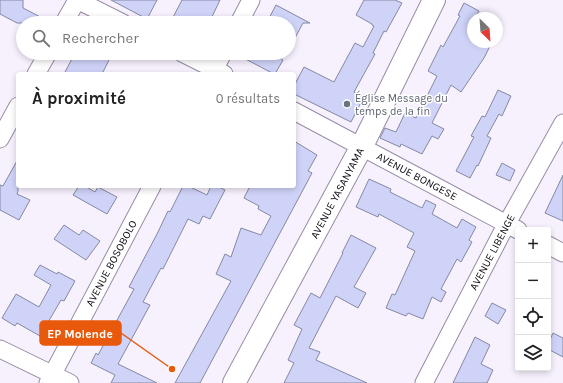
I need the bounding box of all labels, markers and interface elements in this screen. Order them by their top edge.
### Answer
north arrow [467,12,503,48]
search box [16,16,296,60]
icon: search [30,27,52,49]
text: Rechercher [62,29,139,47]
text: À proximité [32,88,126,108]
place label: Église Message du temps de la fin [355,90,448,118]
text: 0 résultats [216,91,280,106]
marker: Église Message du temps de la fin [342,99,352,109]
street label: AVENUE YASANYAMA [308,145,367,241]
street label: AVENUE BONGESE [374,150,459,203]
street label: AVENUE LIBENGE [467,212,518,292]
street label: AVENUE BOSOBOLO [83,218,140,309]
map controls [515,227,551,371]
button: + [515,227,551,263]
button: − [515,263,551,299]
button: locate [515,299,551,335]
callout: EP Molende [40,321,121,345]
text: EP Molende [47,327,113,341]
button: layers [515,335,551,371]

